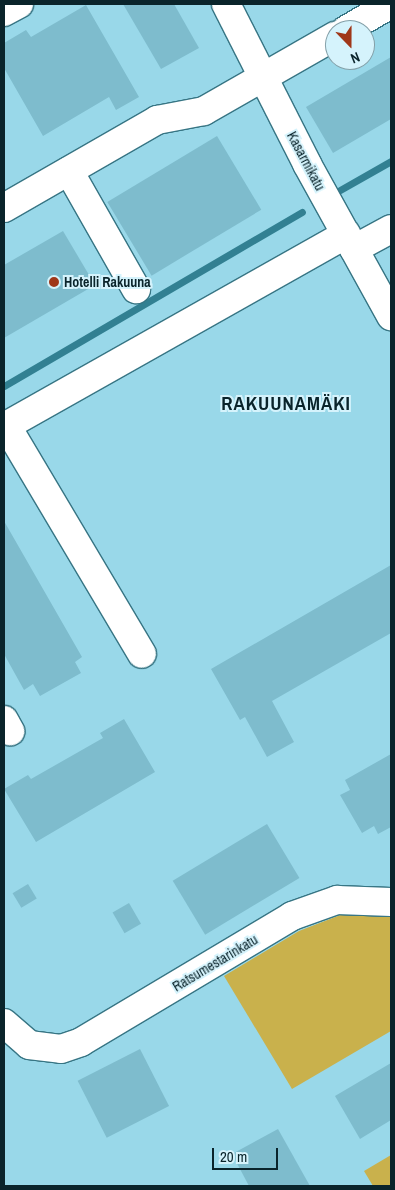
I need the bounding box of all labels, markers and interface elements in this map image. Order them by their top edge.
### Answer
north arrow [325,20,375,70]
text: N [348,48,362,68]
street label: Kasarmikatu [283,129,329,193]
place label: Hotelli Rakuuna [64,274,151,290]
marker: Hotelli Rakuuna [48,276,60,288]
district label: RAKUUNAMÄKI [220,393,352,415]
street label: Ratsumestarinkatu [169,931,261,995]
scale bar [215,1138,281,1170]
text: 20 m [220,1146,247,1167]

